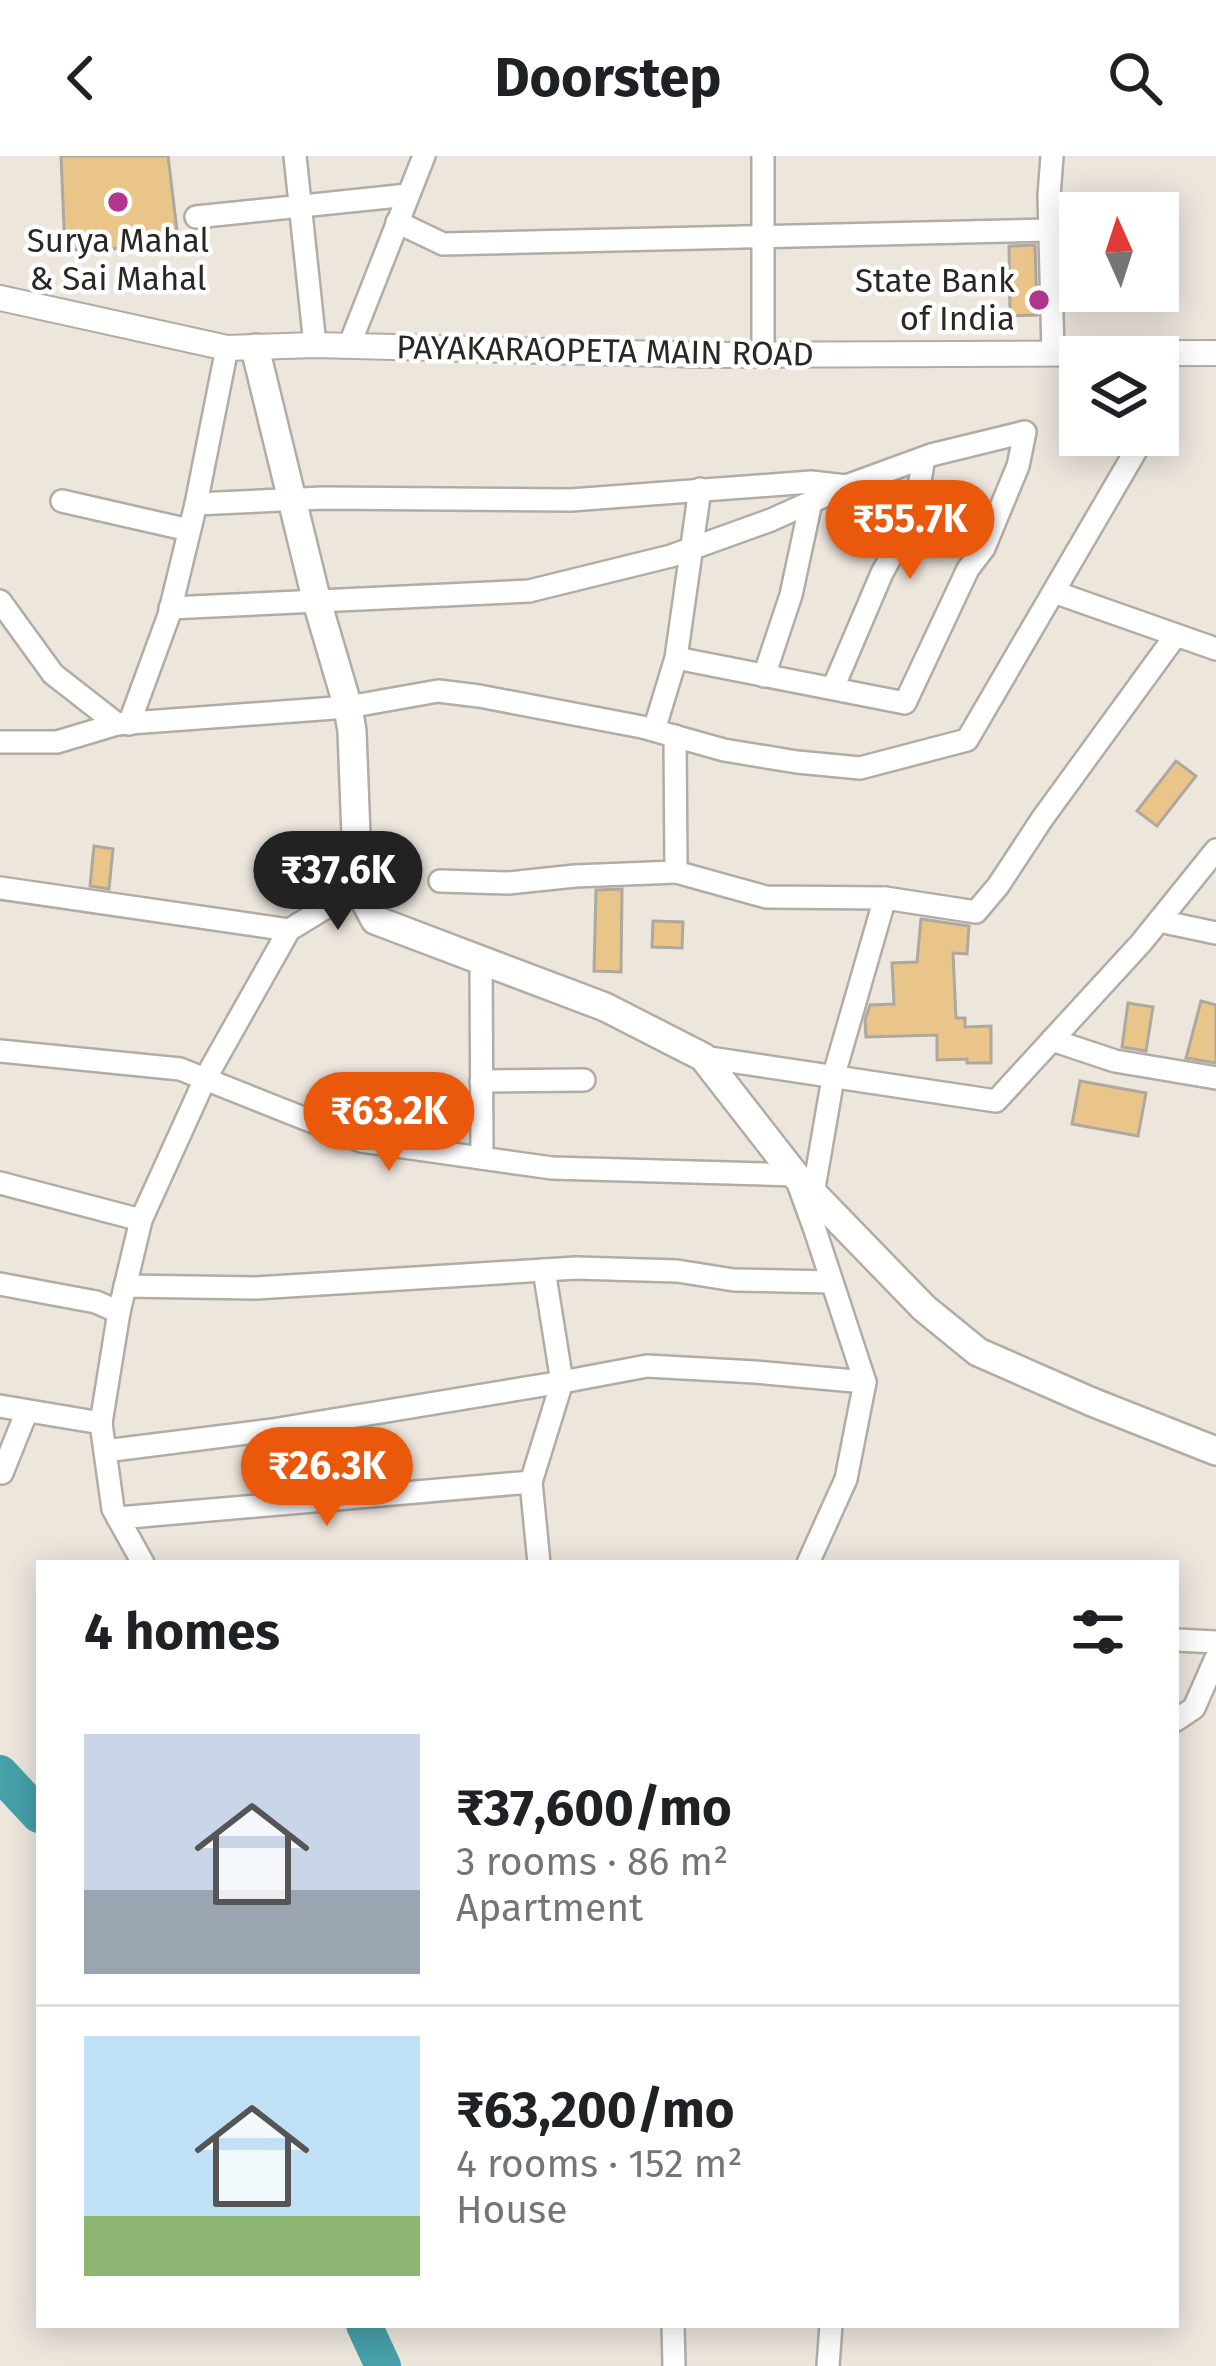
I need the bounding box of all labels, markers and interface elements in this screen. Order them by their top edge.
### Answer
icon: back [48,45,114,111]
icon: search [1102,45,1168,111]
text: Doorstep [494,46,722,110]
marker: Surya Mahal & Sai Mahal [105,189,131,215]
north arrow [1059,192,1179,312]
map controls [1059,192,1179,456]
place label: Surya Mahal & Sai Mahal [27,221,210,299]
place label: State Bank of India [855,261,1015,339]
marker: State Bank of India [1026,287,1052,313]
street label: PAYAKARAOPETA MAIN ROAD [396,327,814,375]
button: layers [1059,336,1179,456]
pin: ₹55.7K [812,480,1008,582]
text: ₹55.7K [852,496,968,542]
pin: ₹37.6K [240,831,436,933]
text: ₹37.6K [280,847,396,893]
pin: ₹63.2K [291,1072,487,1174]
text: ₹63.2K [330,1088,448,1134]
pin: ₹26.3K [229,1427,425,1529]
text: ₹26.3K [268,1443,386,1489]
icon: filters [1065,1599,1131,1665]
text: 4 homes [84,1601,280,1663]
text: ₹37,600/mo [456,1777,732,1839]
icon: home [180,1782,324,1926]
text: 3 rooms · 86 m² [456,1839,728,1885]
text: Apartment [456,1885,643,1931]
text: ₹63,200/mo [456,2079,735,2141]
icon: home [180,2084,324,2228]
text: 4 rooms · 152 m² [456,2141,743,2187]
text: House [456,2187,567,2233]

